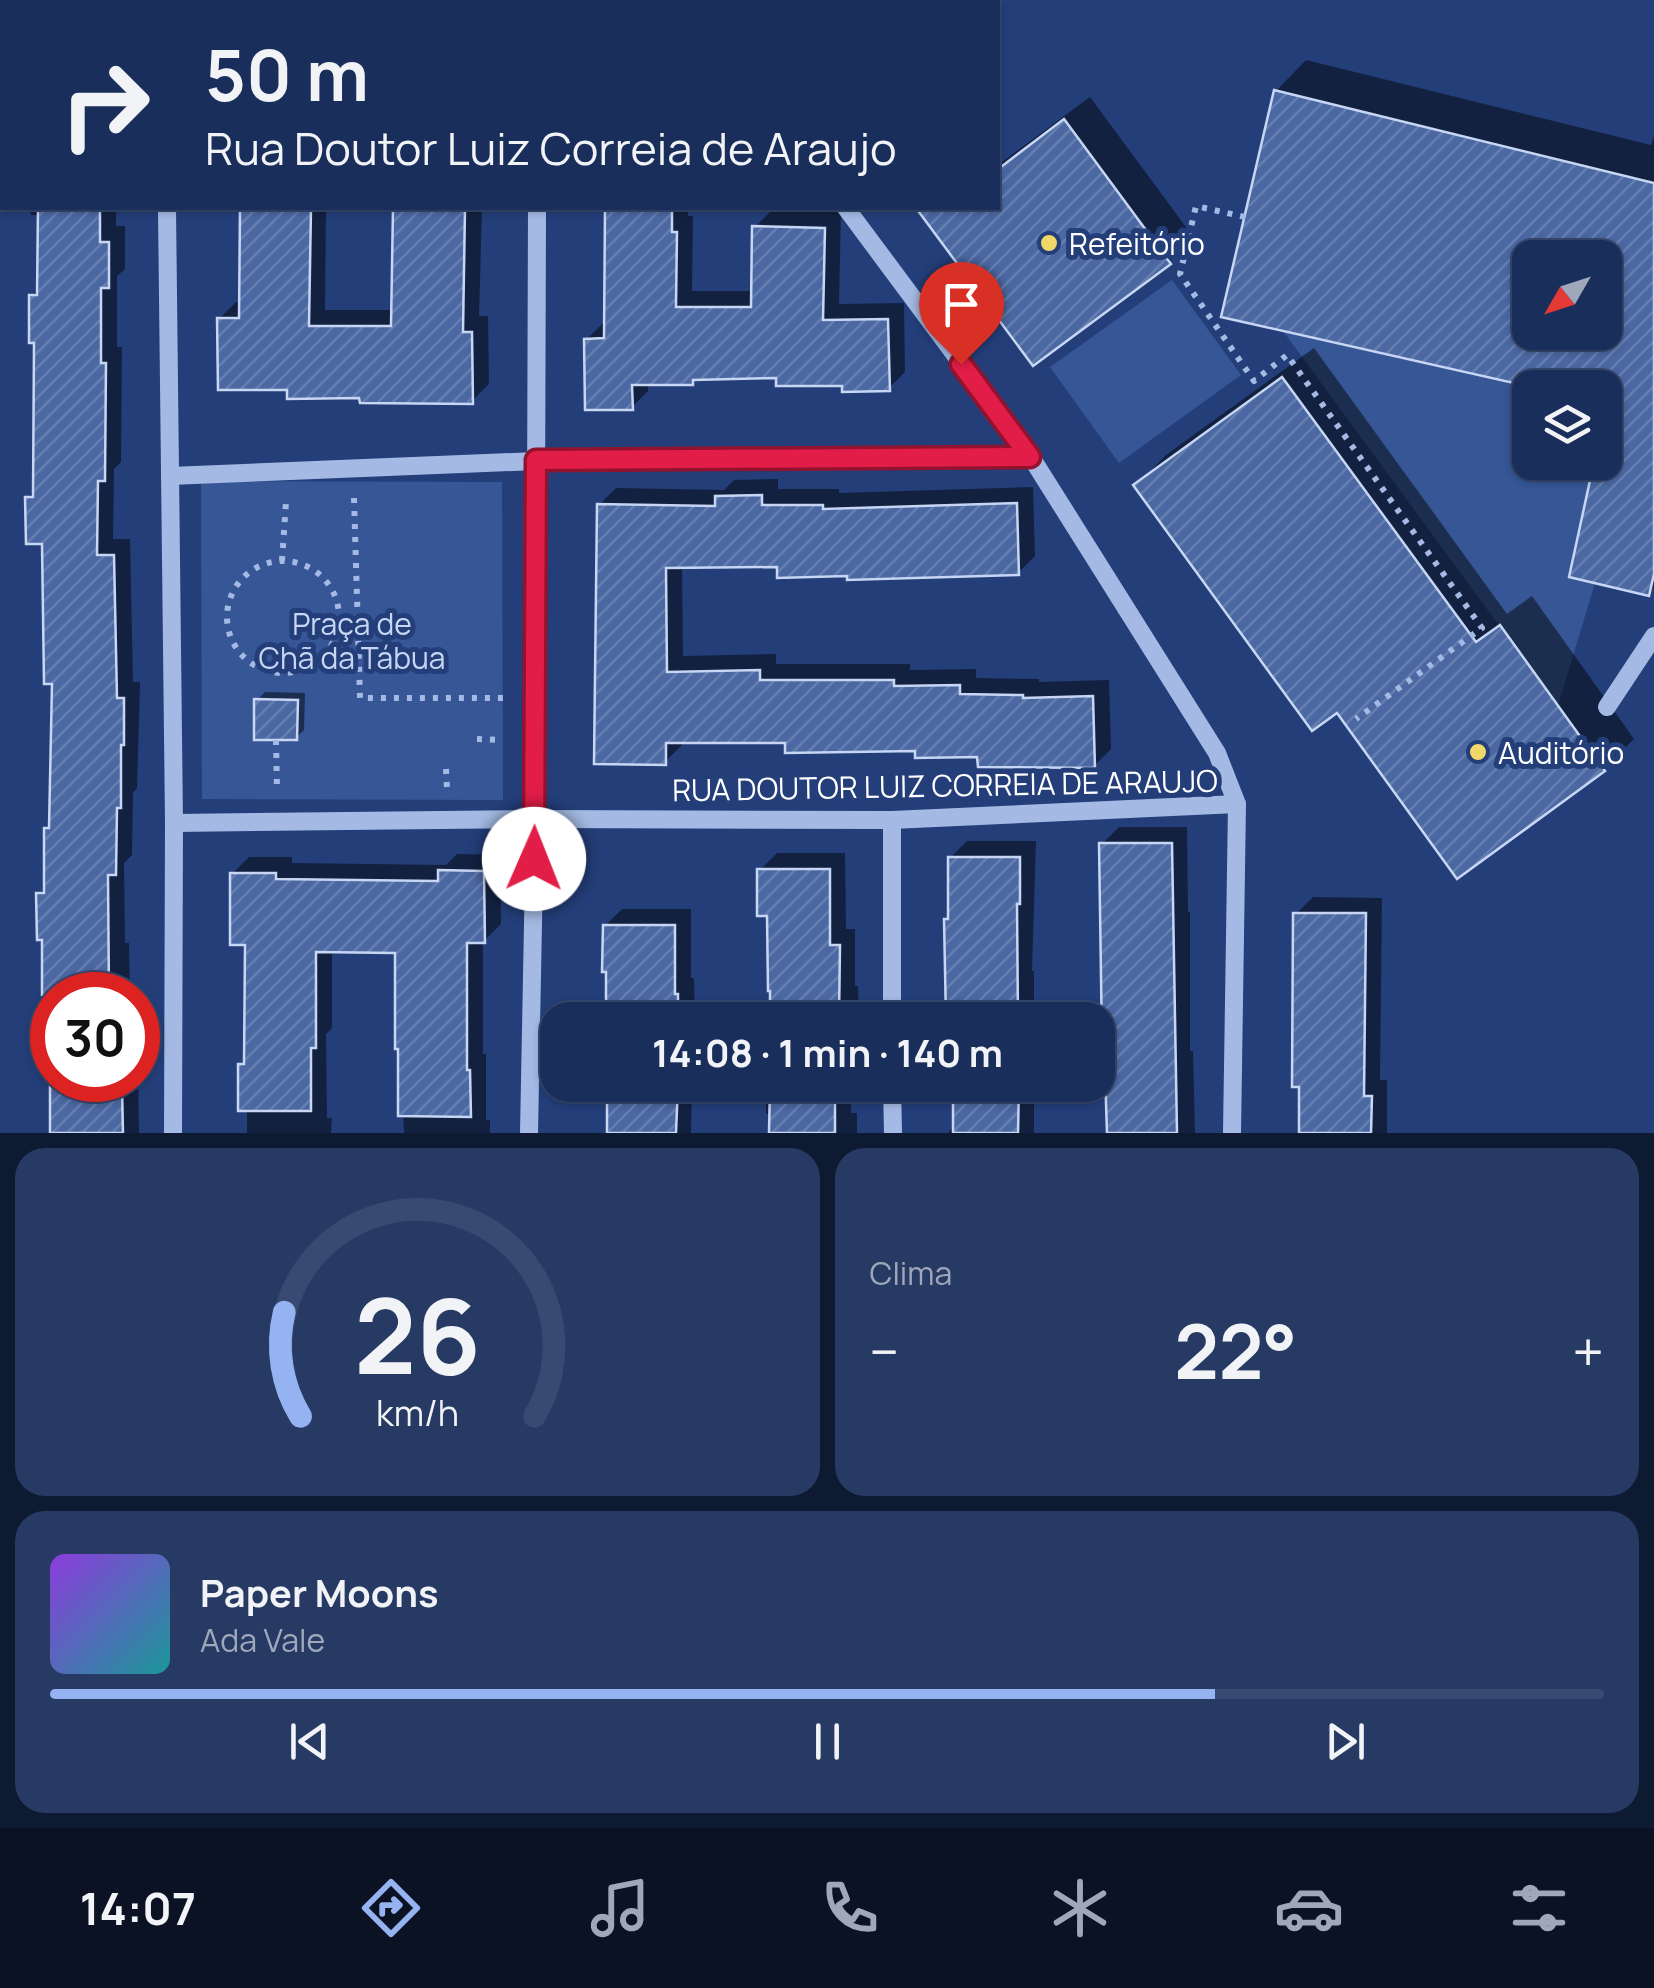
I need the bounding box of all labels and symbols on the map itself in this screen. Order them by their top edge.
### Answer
place label: Refeitório [1069,223,1205,264]
marker: Refeitório [1038,232,1060,254]
north arrow [1512,240,1622,350]
pin [919,262,1004,365]
park label: Praça de Chã da Tábua [258,603,446,678]
place label: Auditório [1498,732,1624,773]
marker: Auditório [1467,741,1489,763]
street label: RUA DOUTOR LUIZ CORREIA DE ARAUJO [672,760,1218,810]
position arrow [482,807,586,911]
speed limit sign: 30 [30,972,160,1102]

